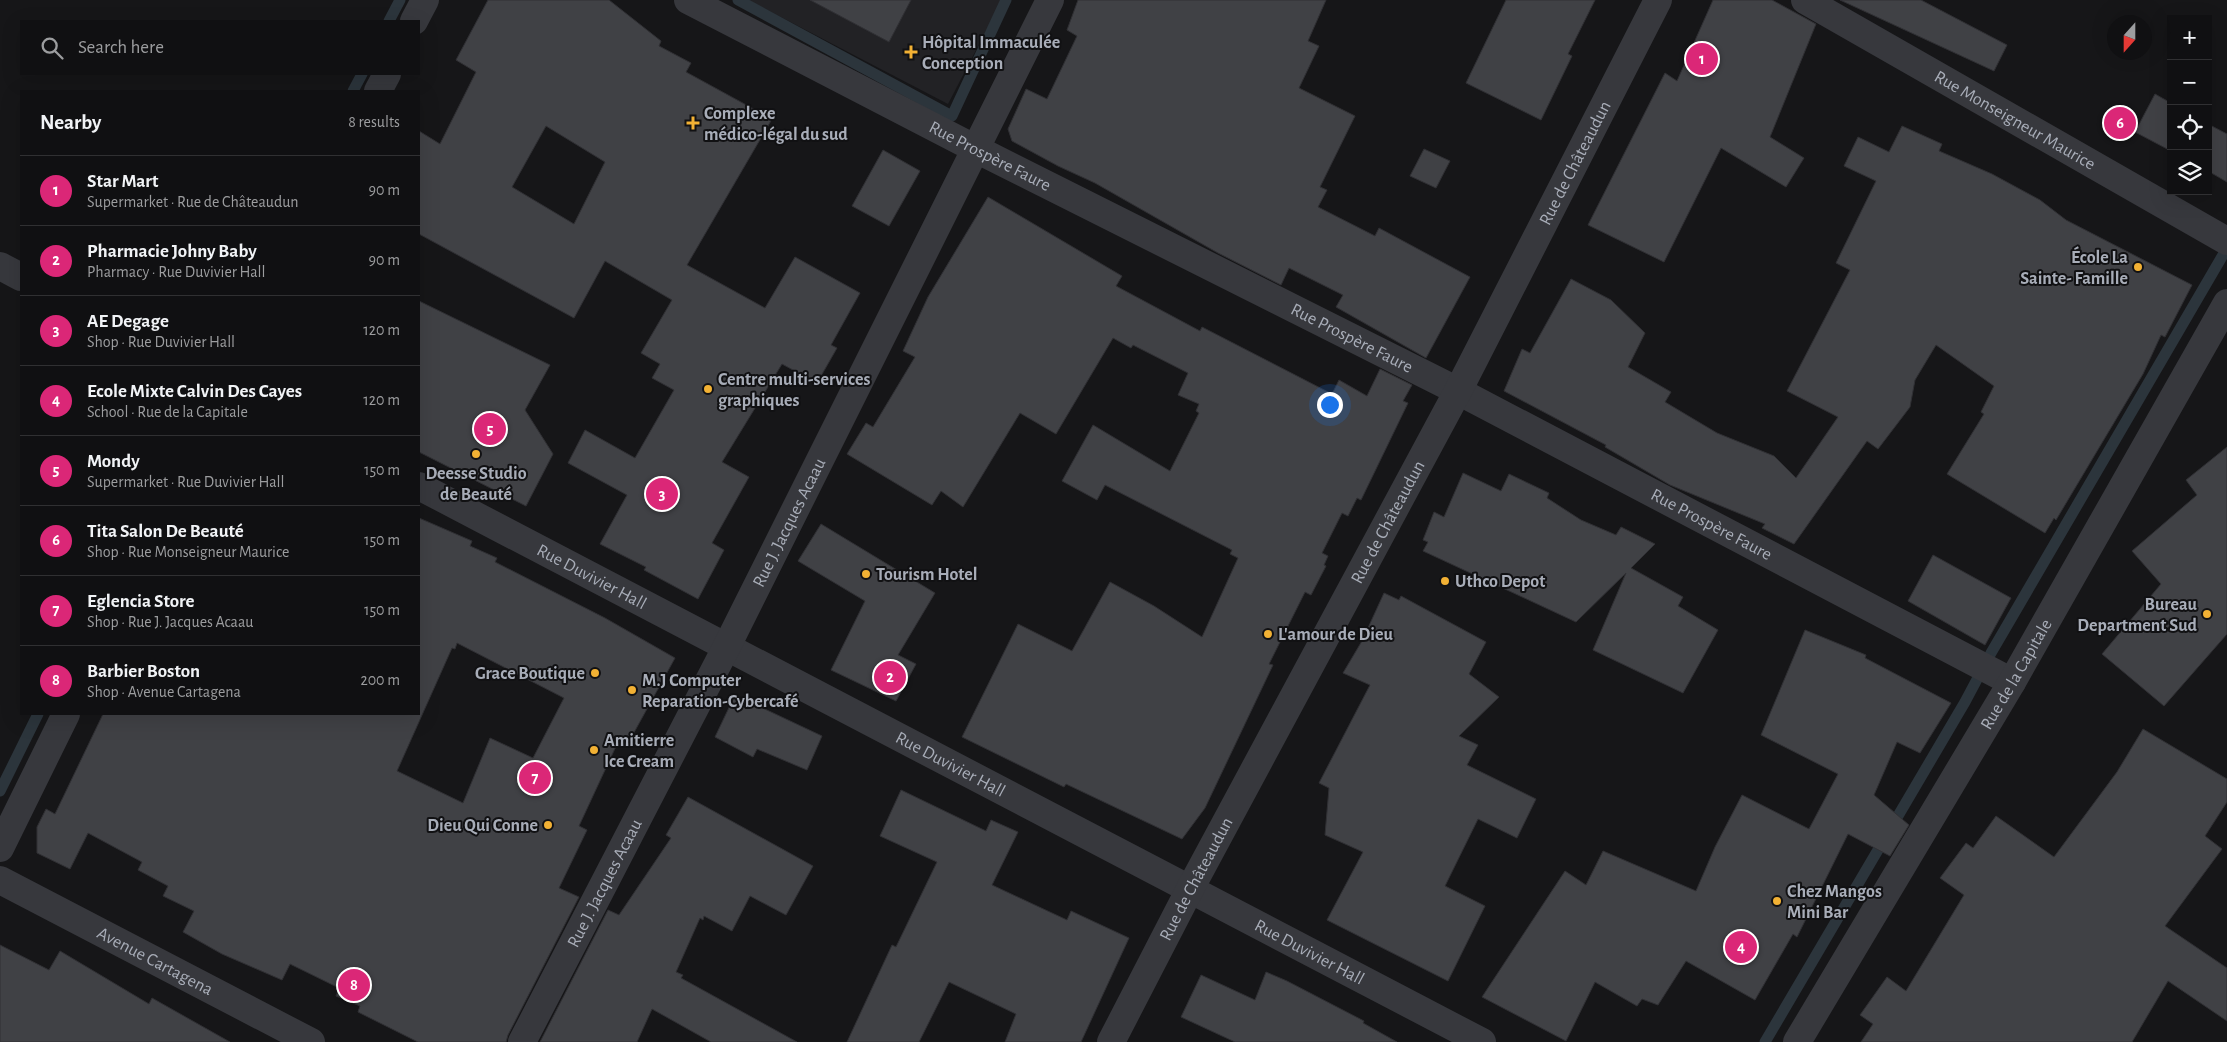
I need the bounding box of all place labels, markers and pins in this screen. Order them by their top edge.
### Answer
place label: Hôpital Immaculée Conception [922,34,1060,73]
pin: 1 [1686,40,1718,78]
marker: Hôpital Immaculée Conception [904,45,918,59]
pin: 6 [2104,104,2136,142]
place label: Complexe médico-légal du sud [704,105,848,144]
marker: Complexe médico-légal du sud [686,116,700,130]
place label: École La Sainte- Famille [2020,246,2128,288]
marker: École La Sainte- Famille [2132,261,2144,273]
place label: Centre multi-services graphiques [718,371,870,410]
marker: Centre multi-services graphiques [702,383,714,395]
pin: 5 [474,410,506,448]
marker: Deesse Studio de Beauté [470,448,482,460]
place label: Deesse Studio de Beauté [425,465,527,504]
pin: 3 [646,475,678,513]
place label: Tourism Hotel [876,566,977,584]
marker: Tourism Hotel [860,568,872,580]
place label: Uthco Depot [1455,573,1545,591]
marker: Uthco Depot [1439,575,1451,587]
place label: Bureau Department Sud [2077,596,2198,635]
marker: Bureau Department Sud [2201,608,2213,620]
place label: L'amour de Dieu [1278,626,1393,644]
marker: L'amour de Dieu [1262,628,1274,640]
pin: 2 [874,658,906,696]
place label: Grace Boutique [475,665,585,683]
marker: Grace Boutique [589,667,601,679]
place label: M.J Computer Reparation-Cybercafé [642,672,799,711]
marker: M.J Computer Reparation-Cybercafé [626,684,638,696]
place label: Amitierre Ice Cream [604,732,674,771]
marker: Amitierre Ice Cream [588,744,600,756]
pin: 7 [519,759,551,797]
place label: Dieu Qui Conne [427,817,538,835]
marker: Dieu Qui Conne [542,819,554,831]
place label: Chez Mangos Mini Bar [1787,883,1882,922]
marker: Chez Mangos Mini Bar [1771,895,1783,907]
pin: 4 [1725,928,1757,966]
pin: 8 [338,966,370,1004]

